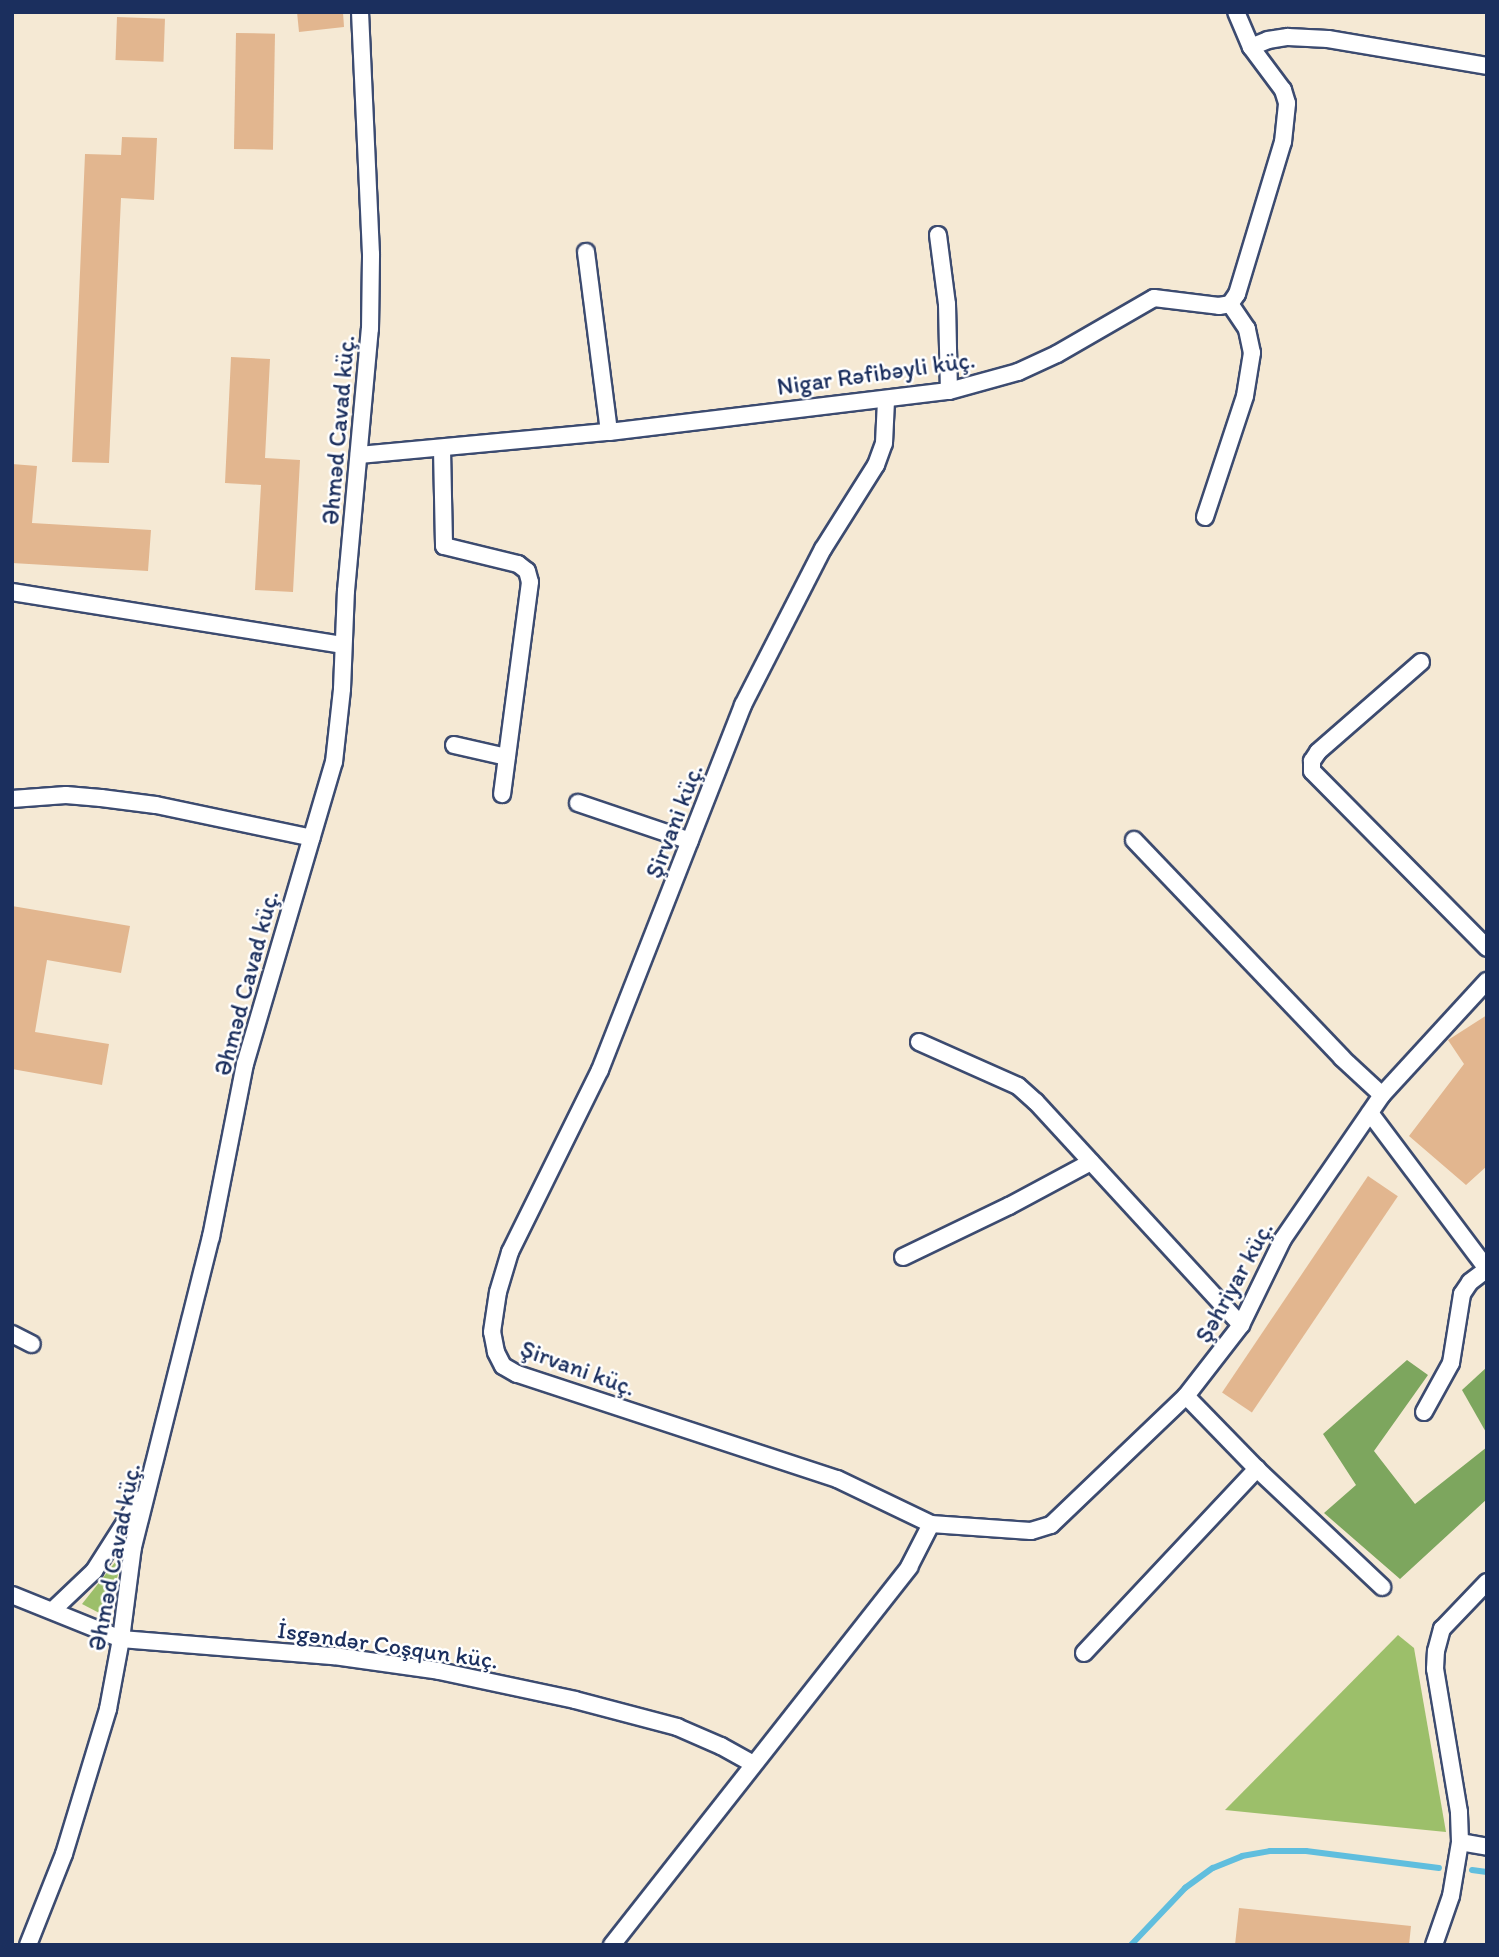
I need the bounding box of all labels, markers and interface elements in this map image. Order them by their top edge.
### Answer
street label: Əhməd Cavad küç. [315,334,361,526]
street label: Nigar Rəfibəyli küç. [775,345,977,401]
street label: Şirvani küç. [639,760,709,882]
street label: Əhməd Cavad küç. [207,887,285,1079]
street label: Şəhriyar küç. [1189,1216,1279,1348]
street label: Şirvani küç. [517,1334,639,1402]
street label: Əhməd Cavad küç. [82,1461,146,1653]
street label: İsgəndər Coşqun küç. [276,1615,500,1675]

